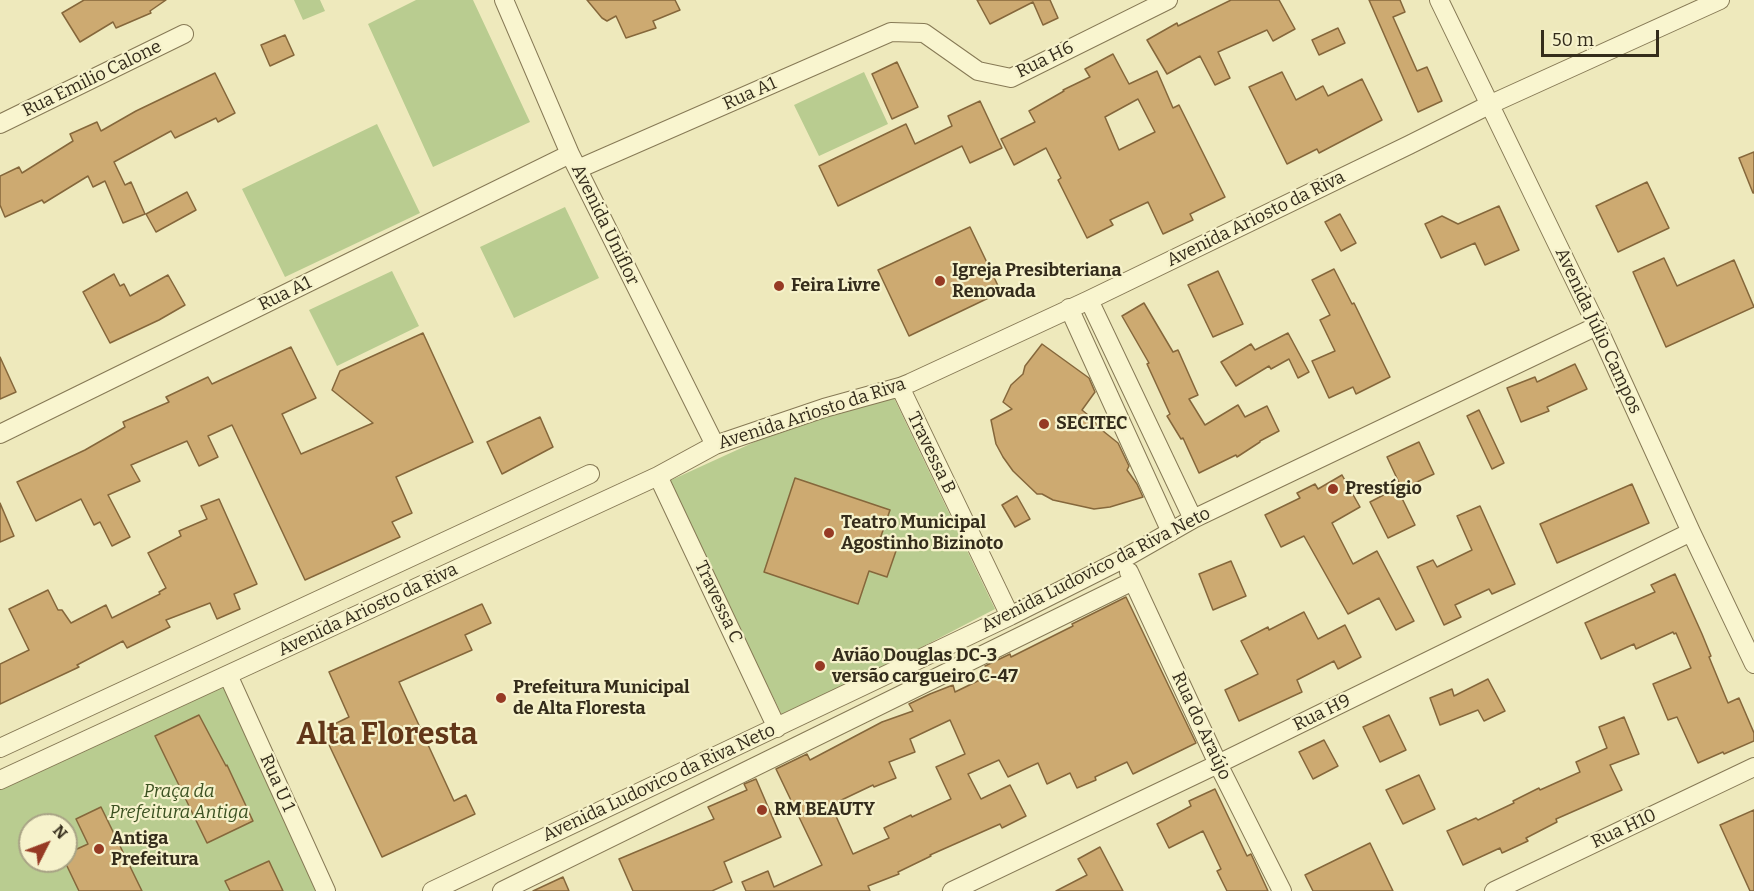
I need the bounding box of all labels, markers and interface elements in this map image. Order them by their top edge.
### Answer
scale bar [1544,18,1662,56]
text: 50 m [1552,29,1594,51]
street label: Rua Emilio Calone [19,36,165,122]
street label: Rua H6 [1013,37,1077,83]
street label: Rua A1 [720,73,780,115]
street label: Avenida Uniflor [566,161,644,289]
street label: Avenida Ariosto da Riva [1163,166,1349,272]
street label: Avenida Júlio Campos [1550,244,1646,418]
place label: Igreja Presibteriana Renovada [952,260,1122,302]
street label: Rua A1 [255,272,315,316]
marker: Igreja Presibteriana Renovada [933,274,947,288]
place label: Feira Livre [791,275,880,297]
marker: Feira Livre [772,279,786,293]
street label: Avenida Ariosto da Riva [716,373,908,455]
street label: Travessa B [902,409,960,497]
place label: SECITEC [1056,413,1127,435]
marker: SECITEC [1037,417,1051,431]
place label: Prestígio [1345,478,1422,500]
marker: Prestígio [1326,482,1340,496]
street label: Avenida Ludovico da Riva Neto [978,503,1214,637]
place label: Teatro Municipal Agostinho Bizinoto [841,512,1003,554]
marker: Teatro Municipal Agostinho Bizinoto [822,526,836,540]
street label: Travessa C [690,557,746,647]
street label: Avenida Ariosto da Riva [275,559,461,661]
place label: Avião Douglas DC-3 versão cargueiro C-47 [832,645,1018,688]
marker: Avião Douglas DC-3 versão cargueiro C-47 [813,659,827,673]
street label: Rua do Araújo [1167,669,1235,783]
place label: Prefeitura Municipal de Alta Floresta [513,677,690,720]
street label: Rua H9 [1290,690,1354,736]
marker: Prefeitura Municipal de Alta Floresta [494,691,508,705]
district label: Alta Floresta [296,718,478,754]
street label: Avenida Ludovico da Riva Neto [539,720,779,846]
street label: Rua U 1 [255,751,299,815]
park label: Praça da Prefeitura Antiga [109,781,249,824]
place label: RM BEAUTY [774,799,875,821]
marker: RM BEAUTY [755,803,769,817]
street label: Rua H10 [1588,805,1660,853]
north arrow [18,813,78,873]
text: N [49,821,71,843]
place label: Antiga Prefeitura [111,828,199,870]
marker: Antiga Prefeitura [92,842,106,856]

